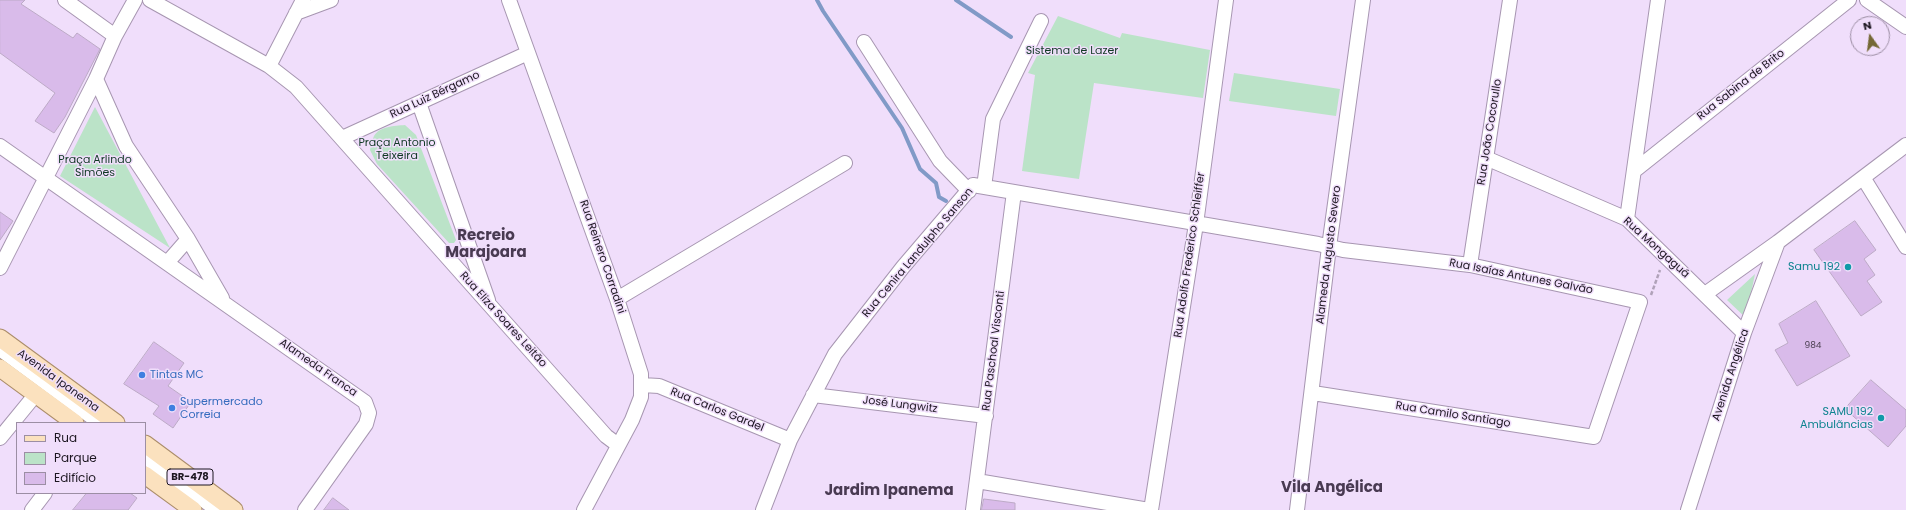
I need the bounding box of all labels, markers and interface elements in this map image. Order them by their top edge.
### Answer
north arrow [1850,16,1890,56]
text: N [1861,17,1873,34]
park label: Sistema de Lazer [1026,44,1118,58]
street label: Rua Sabina de Brito [1695,47,1787,123]
street label: Rua Luiz Bérgamo [388,68,482,122]
street label: Rua João Cocorullo [1475,78,1505,186]
park label: Praça Antonio Teixeira [358,136,436,162]
park label: Praça Arlindo Simões [58,153,132,179]
street label: Rua Adolfo Frederico Schleiffer [1172,171,1208,339]
street label: Rua Cenira Landulpho Sanson [860,185,976,321]
street label: Alameda Augusto Severo [1314,185,1344,325]
street label: Rua Reinero Corradini [576,198,628,316]
street label: Rua Mongaguá [1620,215,1692,281]
district label: Recreio Marajoara [445,227,527,262]
street label: Rua Isaías Antunes Galvão [1448,257,1594,297]
place label: Samu 192 [1788,260,1840,274]
marker: Samu 192 [1843,262,1853,272]
street label: Rua Eliza Soares Leitão [457,270,549,370]
street label: Rua Paschoal Visconti [980,290,1008,412]
street label: Avenida Angélica [1710,327,1752,423]
street label: Alameda Franca [277,336,359,400]
house number: 984 [1804,341,1822,351]
street label: Avenida Ipanema [14,347,102,415]
place label: Tintas MC [150,368,204,382]
marker: Tintas MC [137,370,147,380]
street label: Rua Carlos Gardel [668,385,766,435]
street label: José Lungwitz [862,394,938,416]
place label: Supermercado Correia [180,395,263,421]
street label: Rua Camilo Santiago [1395,399,1511,431]
marker: Supermercado Correia [167,403,177,413]
place label: SAMU 192 Ambulãncias [1800,405,1873,431]
marker: SAMU 192 Ambulãncias [1876,413,1886,423]
legend [16,422,146,494]
text: Rua [54,429,77,446]
text: Parque [54,449,97,466]
text: Edifício [54,469,96,486]
road number: BR-478 [167,469,213,485]
district label: Vila Angélica [1281,479,1383,497]
district label: Jardim Ipanema [824,482,954,500]

